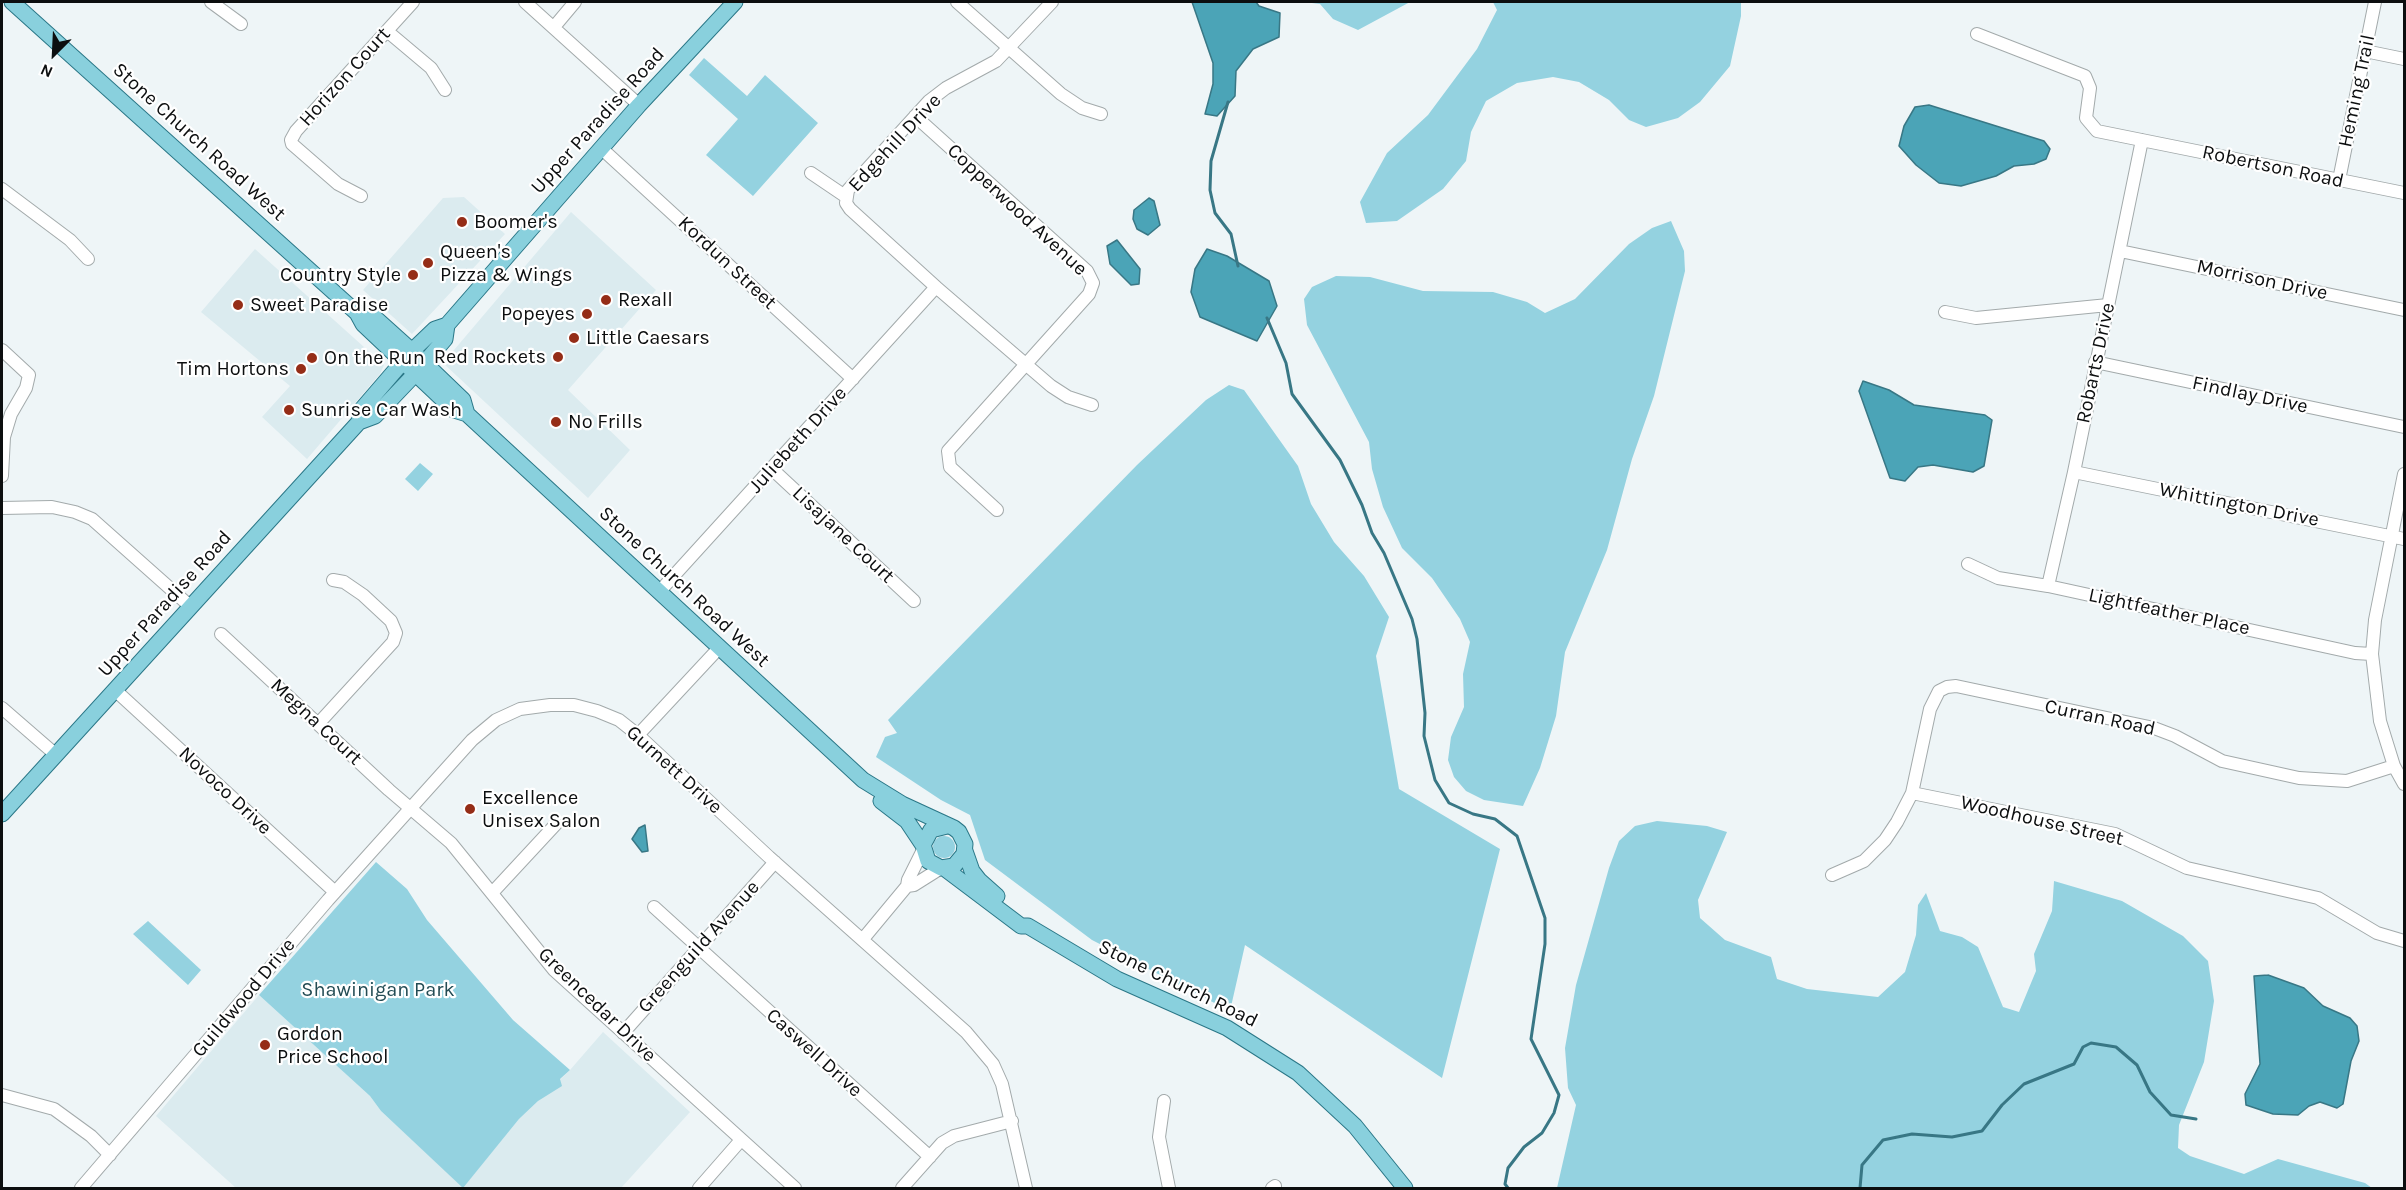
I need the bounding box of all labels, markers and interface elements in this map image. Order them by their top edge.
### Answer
street label: Horizon Court [294,23,396,131]
north arrow [24,24,84,84]
street label: Heming Trail [2333,32,2381,150]
street label: Upper Paradise Road [526,43,670,199]
street label: Stone Church Road West [107,58,291,226]
text: N [37,60,56,82]
street label: Edgehill Drive [843,89,947,197]
street label: Copperwood Avenue [942,139,1092,281]
street label: Robertson Road [2200,140,2346,194]
place label: Boomer's [474,210,558,234]
street label: Kordun Street [673,211,781,315]
marker: Boomer's [455,215,469,229]
place label: Queen's Pizza & Wings [440,240,573,287]
street label: Morrison Drive [2194,254,2330,306]
marker: Queen's Pizza & Wings [421,256,435,270]
place label: Country Style [280,263,401,287]
marker: Country Style [406,268,420,282]
place label: Rexall [618,288,673,312]
place label: Sweet Paradise [250,293,388,317]
marker: Rexall [599,293,613,307]
marker: Sweet Paradise [231,298,245,312]
street label: Robarts Drive [2072,300,2120,426]
place label: Popeyes [501,302,575,326]
marker: Popeyes [580,307,594,321]
place label: Little Caesars [586,326,710,350]
marker: Little Caesars [567,331,581,345]
place label: Red Rockets [434,345,546,369]
place label: On the Run [324,346,425,370]
marker: Red Rockets [551,350,565,364]
marker: On the Run [305,351,319,365]
place label: Tim Hortons [177,357,289,381]
marker: Tim Hortons [294,362,308,376]
street label: Findlay Drive [2190,371,2310,419]
street label: Juliebeth Drive [744,382,852,498]
place label: Sunrise Car Wash [301,398,462,422]
marker: Sunrise Car Wash [282,403,296,417]
place label: No Frills [568,410,643,434]
marker: No Frills [549,415,563,429]
street label: Whittington Drive [2157,478,2321,532]
street label: Lisajane Court [787,481,899,589]
street label: Stone Church Road West [594,502,774,672]
street label: Upper Paradise Road [93,526,237,682]
street label: Lightfeather Place [2086,583,2252,641]
street label: Megna Court [265,674,367,770]
street label: Curran Road [2042,695,2158,741]
street label: Gurnett Drive [621,721,727,819]
street label: Novoco Drive [174,742,276,840]
place label: Excellence Unisex Salon [482,786,601,833]
street label: Woodhouse Street [1958,791,2126,851]
marker: Excellence Unisex Salon [463,802,477,816]
street label: Greenguild Avenue [633,876,765,1018]
street label: Guildwood Drive [187,934,301,1062]
street label: Stone Church Road [1094,935,1262,1033]
street label: Greencedar Drive [533,943,661,1067]
park label: Shawinigan Park [301,978,455,1002]
street label: Caswell Drive [761,1004,867,1102]
place label: Gordon Price School [277,1022,389,1069]
marker: Gordon Price School [258,1038,272,1052]

